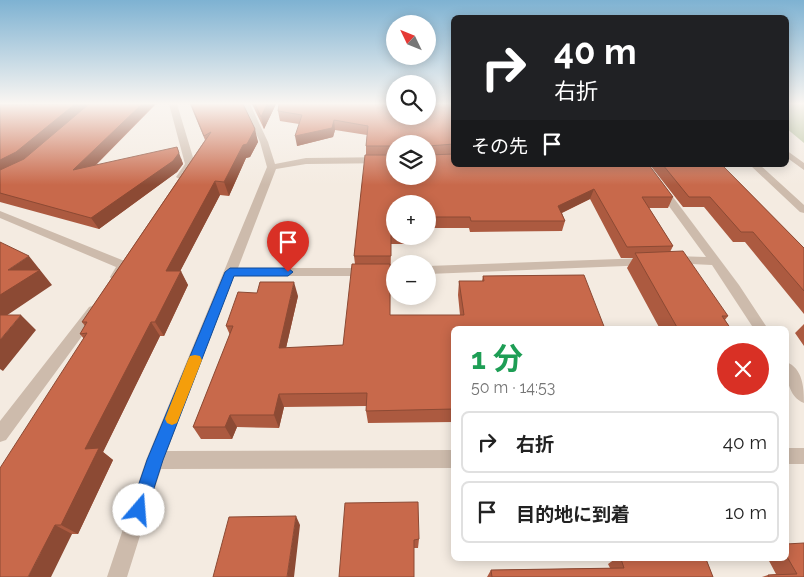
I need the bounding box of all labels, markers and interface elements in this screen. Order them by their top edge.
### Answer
north arrow [386,15,436,65]
map controls [386,15,436,305]
text: 40 m [554,31,636,72]
icon: right [471,35,536,100]
button: search [386,75,436,125]
text: 右折 [554,78,598,104]
icon: arrive [538,130,566,158]
button: layers [386,135,436,185]
text: その先 [471,135,528,157]
button: + [386,195,436,245]
pin [267,221,309,272]
icon: arrive [274,228,302,256]
button: − [386,255,436,305]
text: 1 分 [471,341,523,376]
button: close [717,343,769,395]
text: 50 m · 14:53 [471,378,555,397]
icon: right [473,428,501,456]
text: 40 m [723,431,767,453]
text: 右折 [516,433,554,455]
position arrow [112,483,164,535]
icon: arrive [473,498,501,526]
text: 10 m [725,501,767,523]
text: 目的地に到着 [516,503,630,525]

